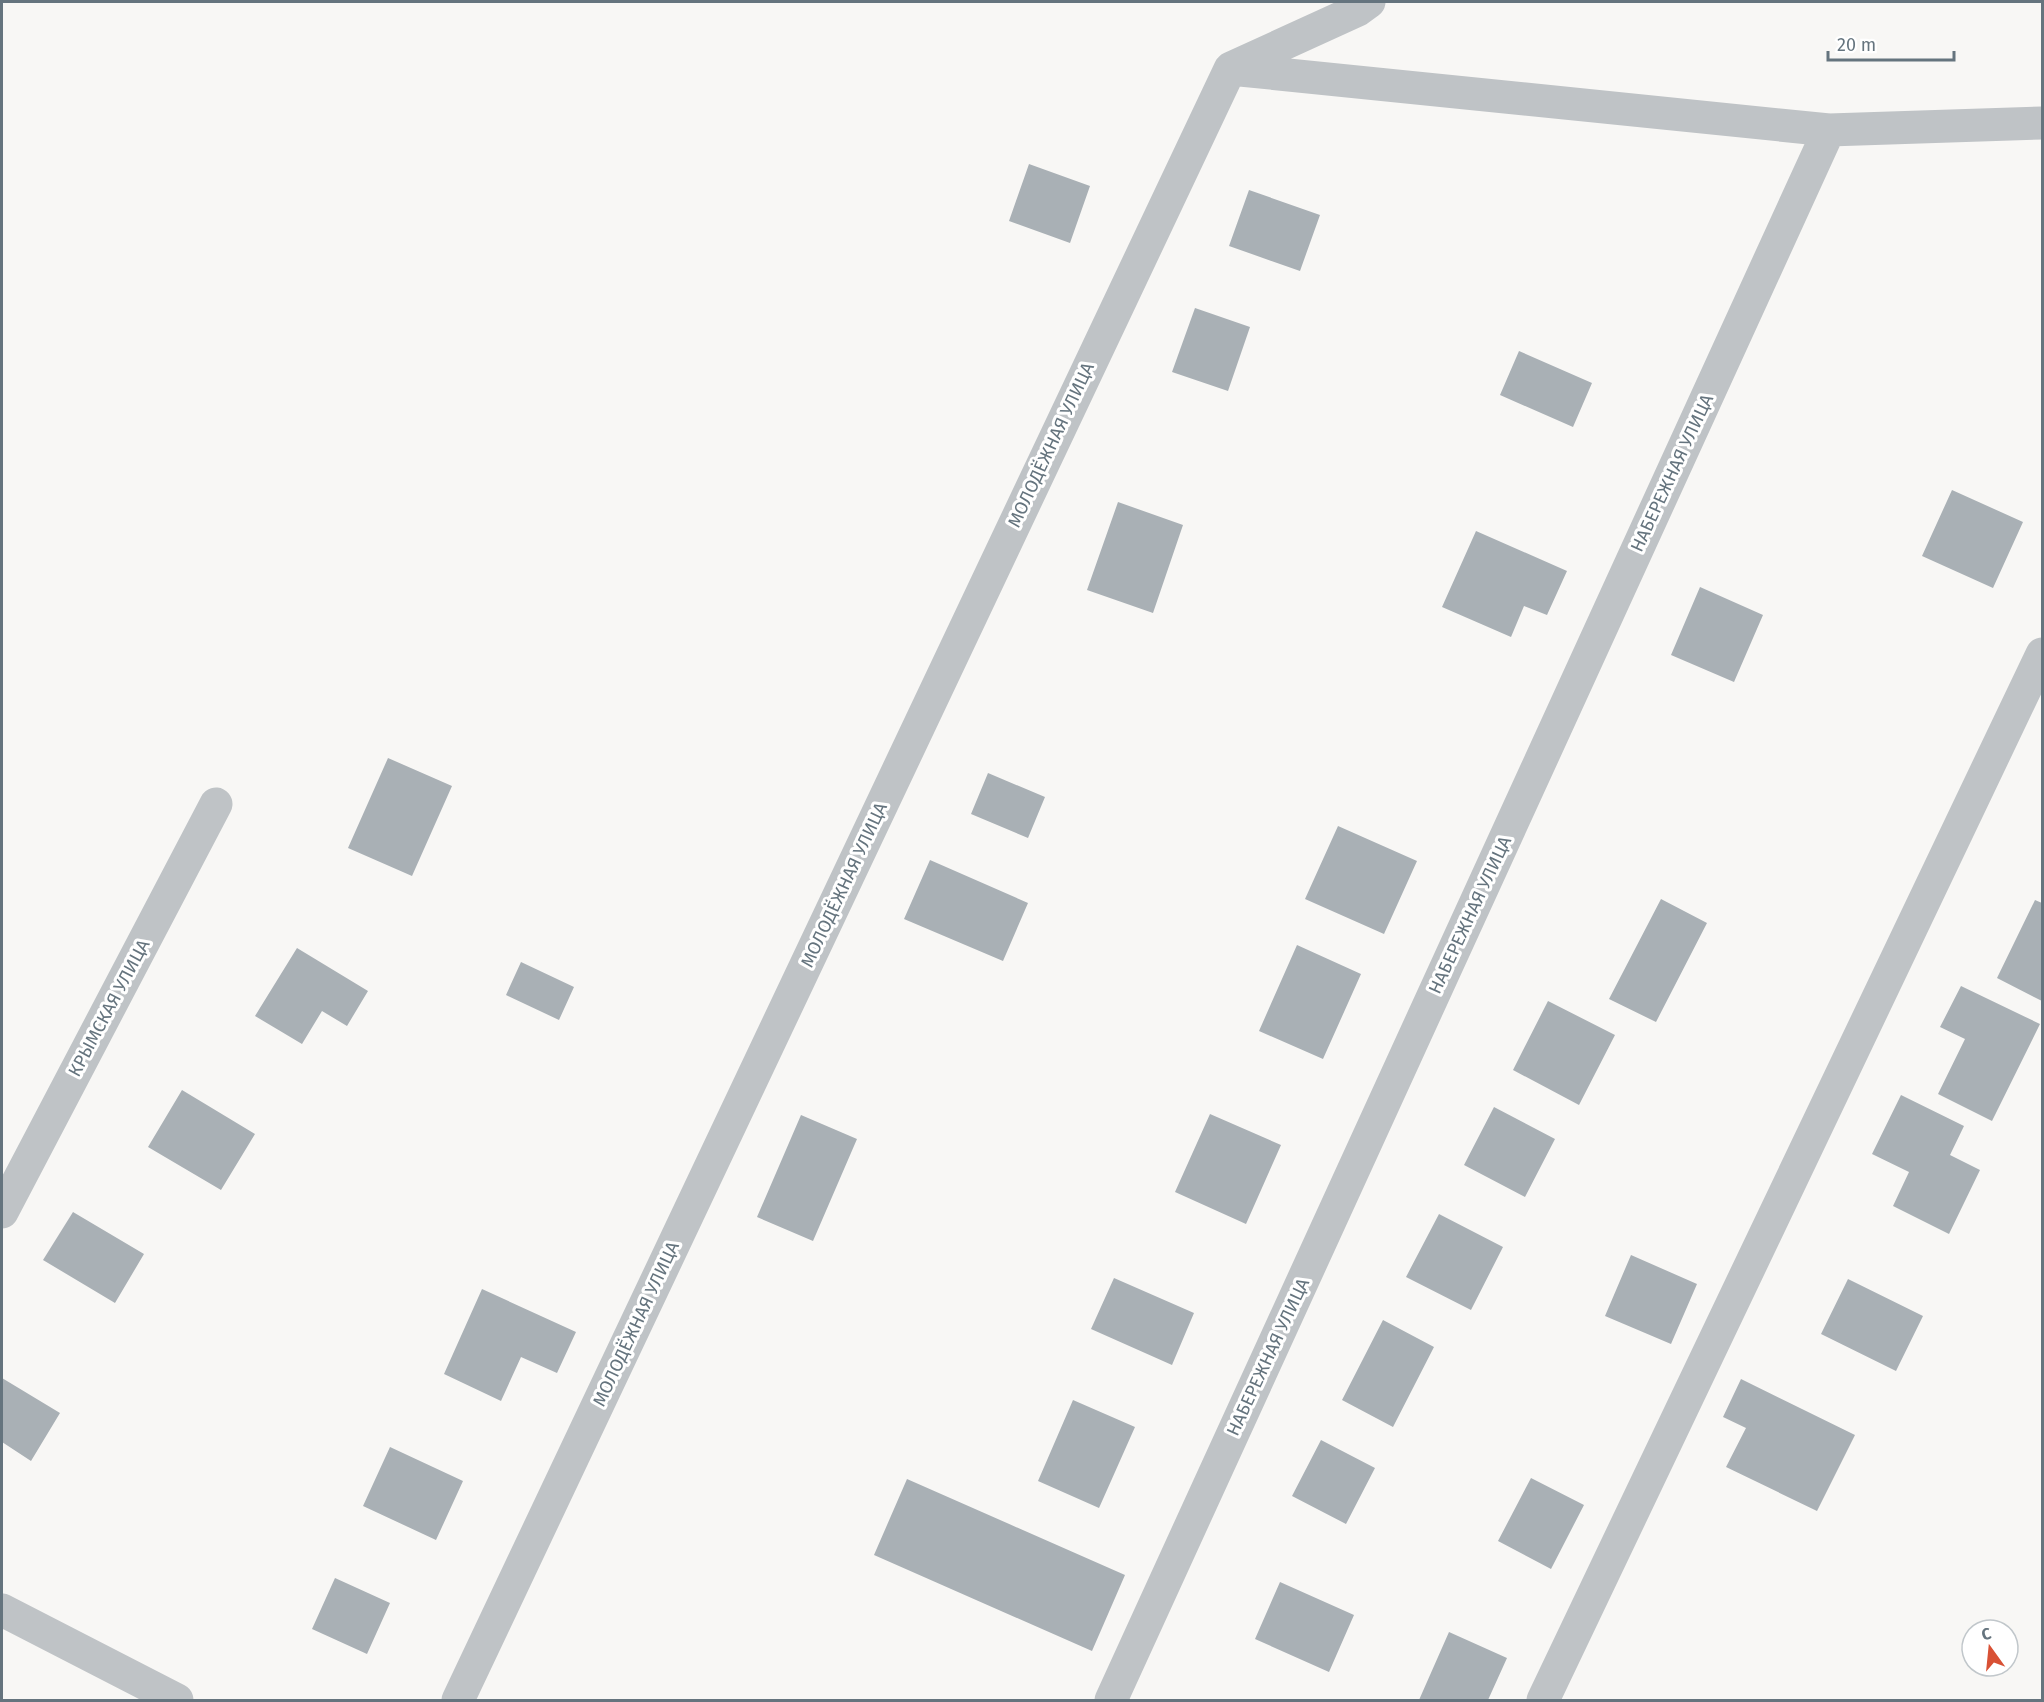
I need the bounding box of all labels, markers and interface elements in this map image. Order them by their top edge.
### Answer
scale bar [1828,24,1954,62]
text: 20 m [1837,34,1876,56]
street label: МОЛОДЁЖНАЯ УЛИЦА [1003,358,1099,531]
street label: НАБЕРЕЖНАЯ УЛИЦА [1626,390,1718,555]
street label: МОЛОДЁЖНАЯ УЛИЦА [796,798,892,971]
street label: НАБЕРЕЖНАЯ УЛИЦА [1424,832,1516,997]
street label: КРЫМСКАЯ УЛИЦА [64,935,155,1080]
street label: МОЛОДЁЖНАЯ УЛИЦА [588,1237,684,1410]
street label: НАБЕРЕЖНАЯ УЛИЦА [1222,1274,1314,1439]
north arrow [1960,1618,2020,1678]
text: С [1979,1623,1994,1644]

